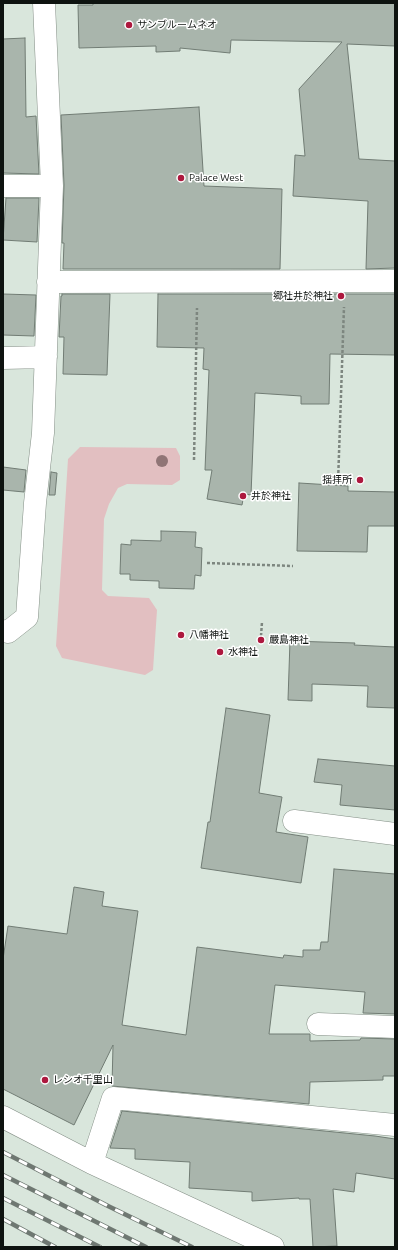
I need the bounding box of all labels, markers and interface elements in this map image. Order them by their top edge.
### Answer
place label: サンブルームネオ [137,19,217,31]
marker: サンブルームネオ [124,20,134,30]
place label: Palace West [189,172,243,184]
marker: Palace West [176,173,186,183]
place label: 郷社井於神社 [273,290,333,302]
marker: 郷社井於神社 [336,291,346,301]
place label: 揺拝所 [322,474,352,486]
marker: 揺拝所 [355,475,365,485]
place label: 井於神社 [251,490,291,502]
marker: 井於神社 [238,491,248,501]
place label: 八幡神社 [189,629,229,641]
marker: 八幡神社 [176,630,186,640]
place label: 嚴島神社 [269,634,309,646]
marker: 嚴島神社 [256,635,266,645]
place label: 水神社 [228,646,258,658]
marker: 水神社 [215,647,225,657]
place label: レシオ千里山 [53,1074,113,1086]
marker: レシオ千里山 [40,1075,50,1085]

